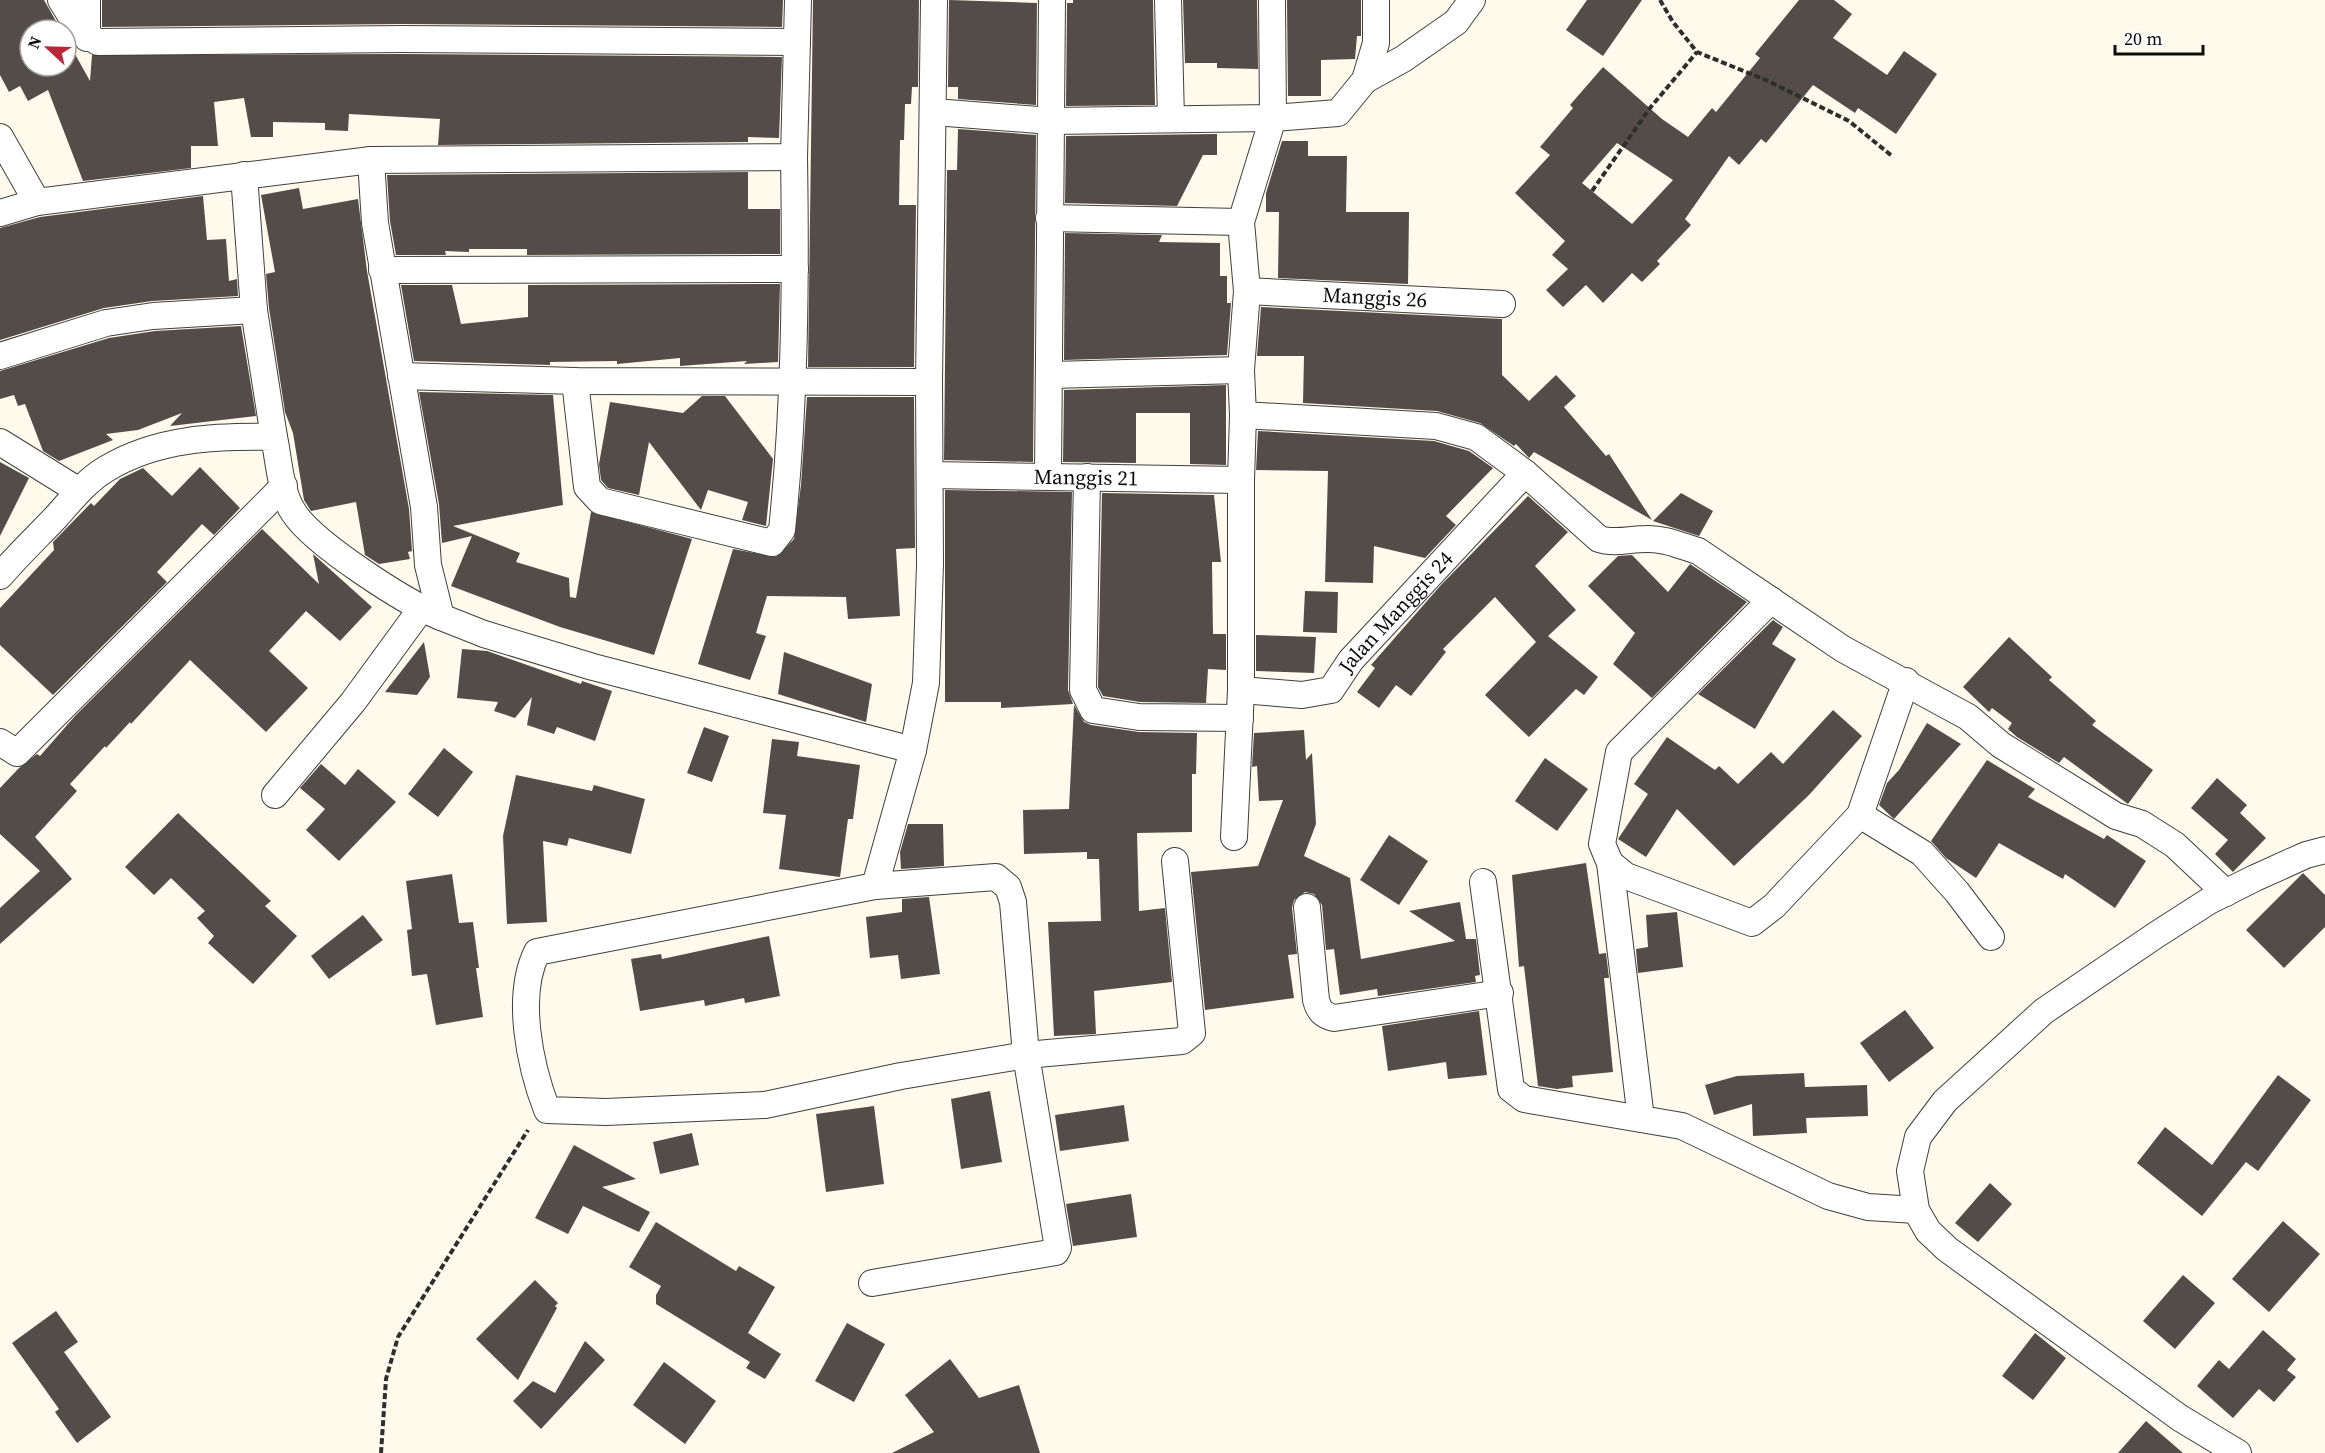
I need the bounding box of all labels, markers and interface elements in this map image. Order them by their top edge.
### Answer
north arrow [18,18,78,78]
scale bar [2115,18,2204,56]
text: 20 m [2124,26,2162,51]
text: N [22,33,47,52]
street label: Manggis 26 [1322,280,1428,314]
street label: Manggis 21 [1033,462,1139,492]
street label: Jalan Manggis 24 [1331,544,1460,680]

